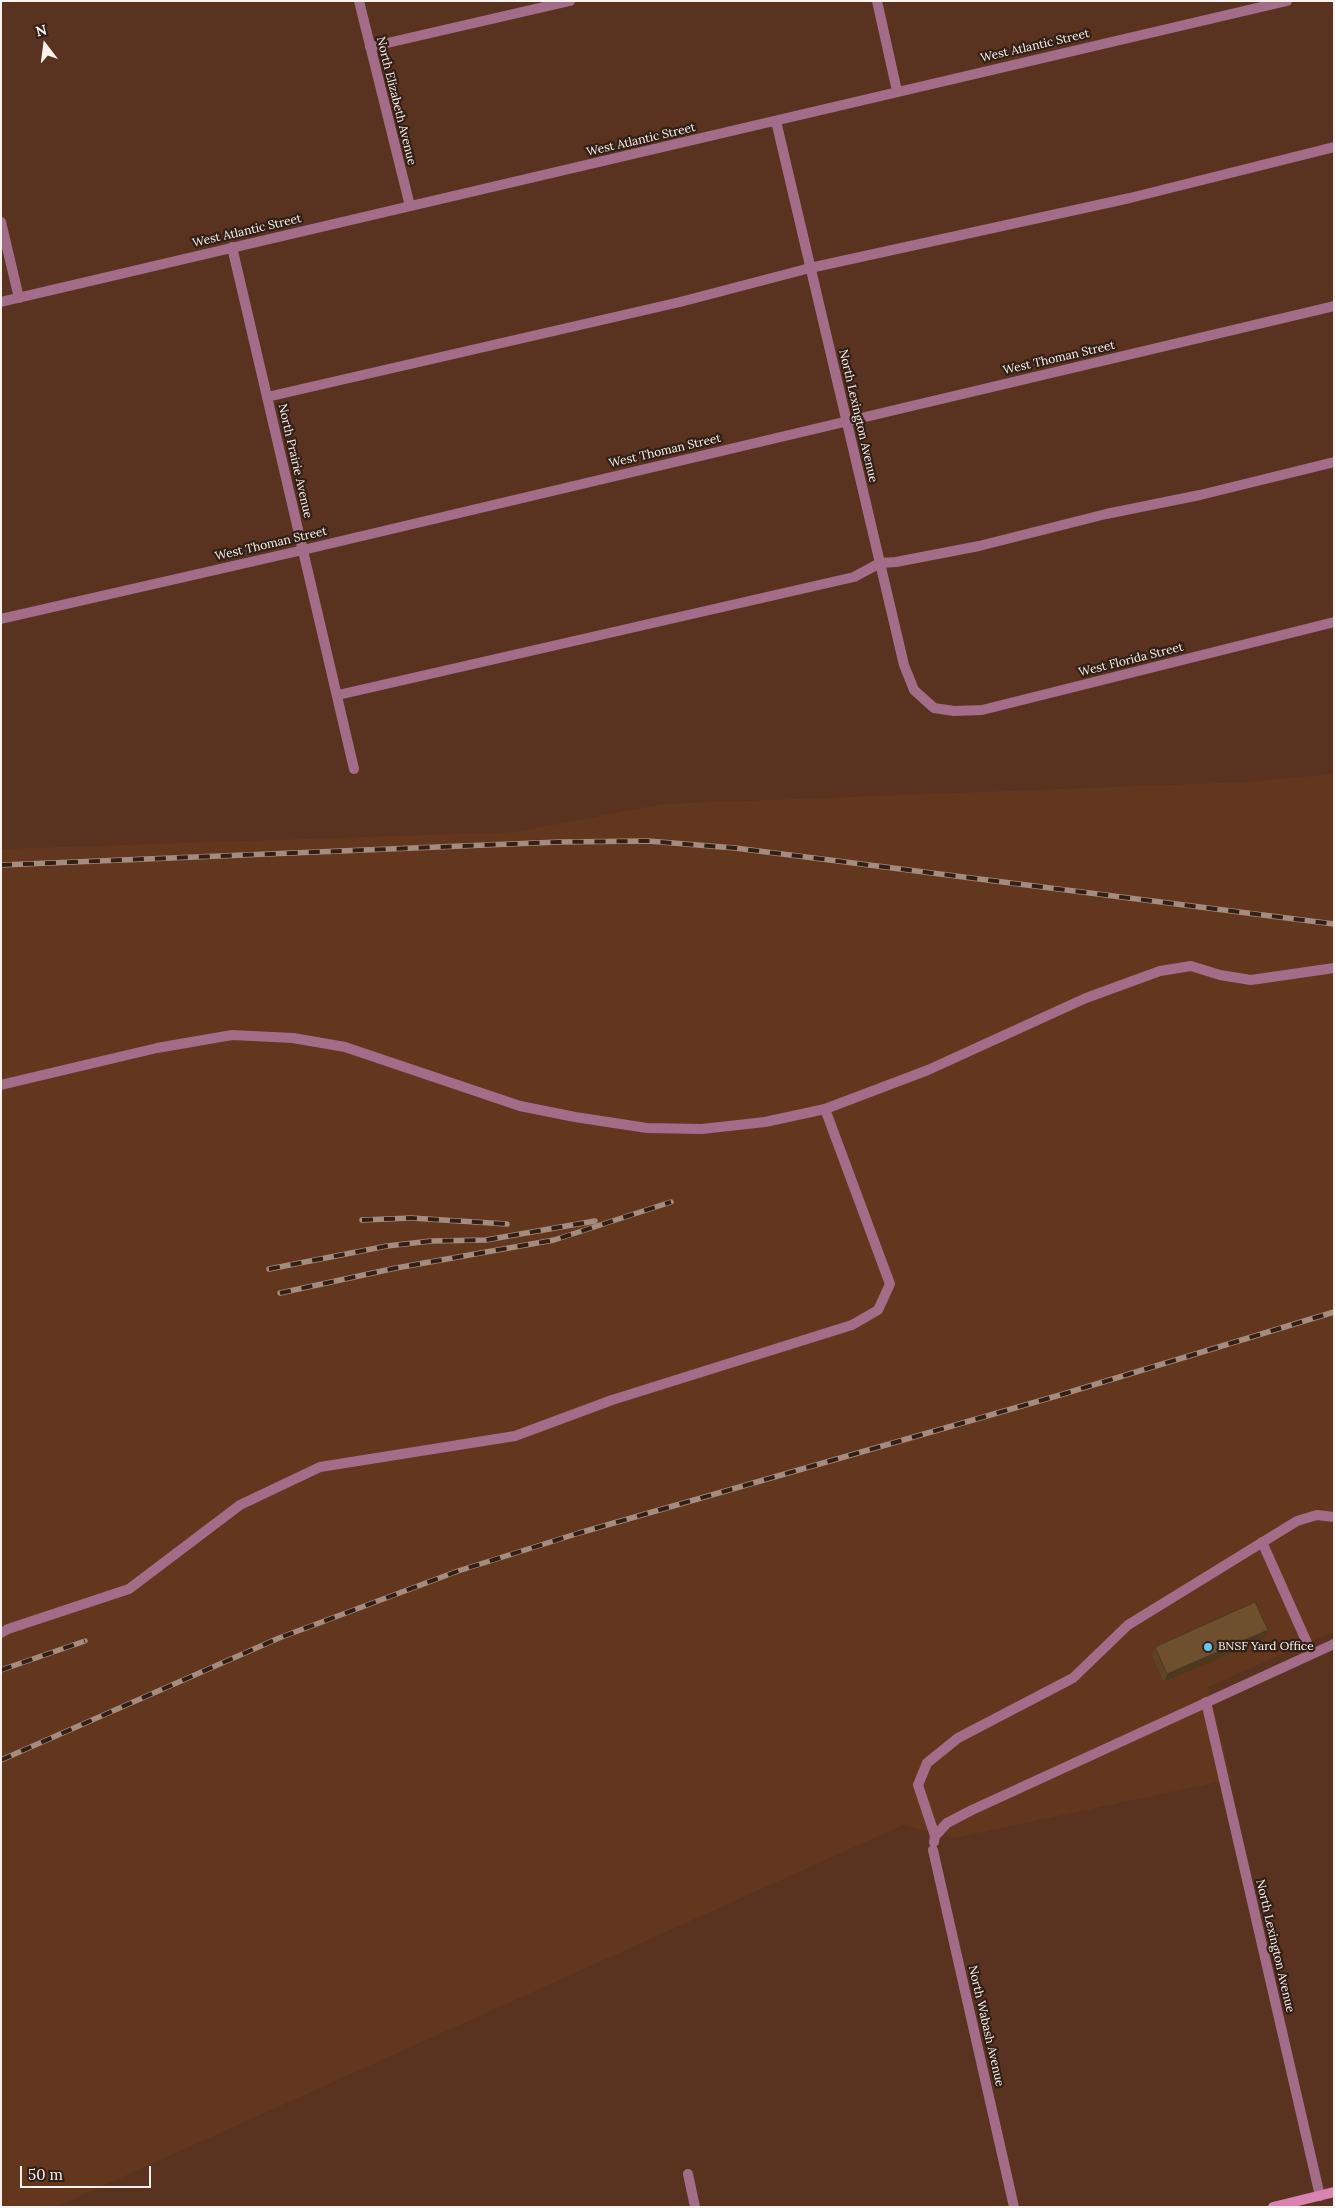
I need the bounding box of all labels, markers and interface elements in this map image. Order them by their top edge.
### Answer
north arrow [20,20,70,70]
text: N [34,20,49,41]
street label: West Atlantic Street [979,26,1091,66]
street label: North Elizabeth Avenue [373,35,419,167]
street label: West Atlantic Street [585,120,697,160]
street label: West Atlantic Street [191,211,303,251]
street label: West Thoman Street [1002,338,1116,378]
street label: North Lexington Avenue [836,348,880,484]
street label: North Prairie Avenue [275,402,315,520]
street label: West Thoman Street [608,431,722,471]
street label: West Thoman Street [214,524,328,564]
street label: West Florida Street [1077,640,1185,680]
place label: BNSF Yard Office [1218,1640,1314,1654]
marker: BNSF Yard Office [1202,1641,1214,1653]
street label: North Lexington Avenue [1253,1878,1297,2014]
street label: North Wabash Avenue [965,1964,1007,2088]
scale bar [22,2156,154,2188]
text: 50 m [28,2165,63,2184]

